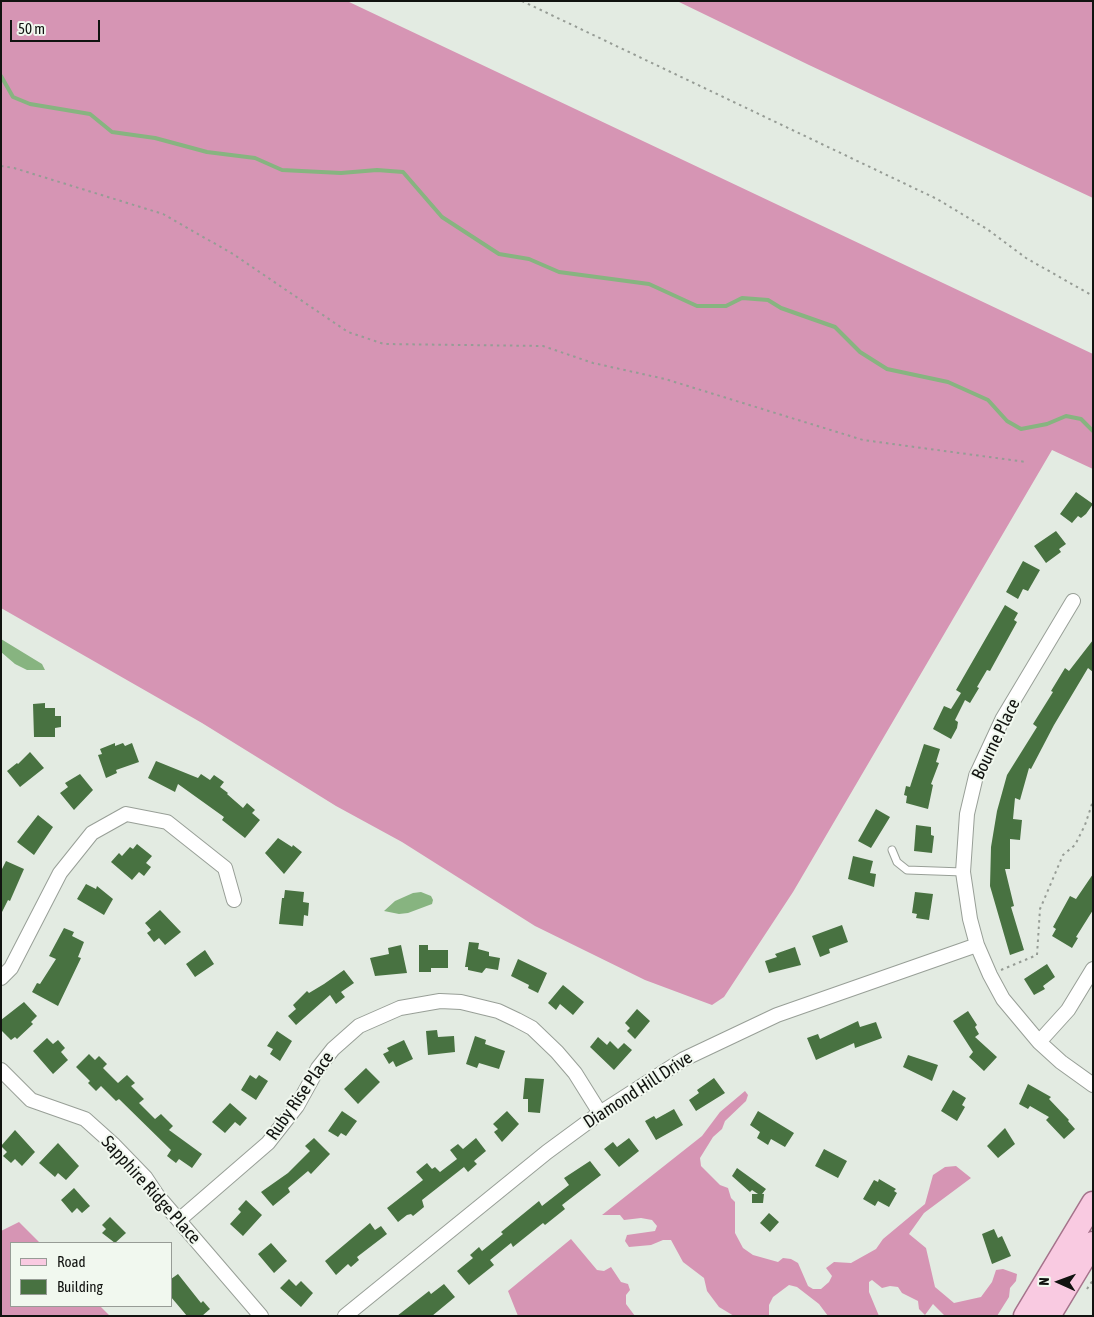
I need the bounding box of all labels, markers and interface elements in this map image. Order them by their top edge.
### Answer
scale bar [12,10,102,42]
text: 50 m [18,20,45,37]
street label: Bourne Place [967,695,1025,783]
street label: Diamond Hill Drive [580,1047,696,1133]
street label: Ruby Rise Place [262,1048,338,1144]
street label: Sapphire Ridge Place [97,1131,205,1249]
legend [10,1242,172,1307]
text: Road [57,1253,86,1270]
north arrow [1034,1257,1084,1307]
text: N [1036,1277,1052,1286]
text: Building [57,1278,103,1295]

